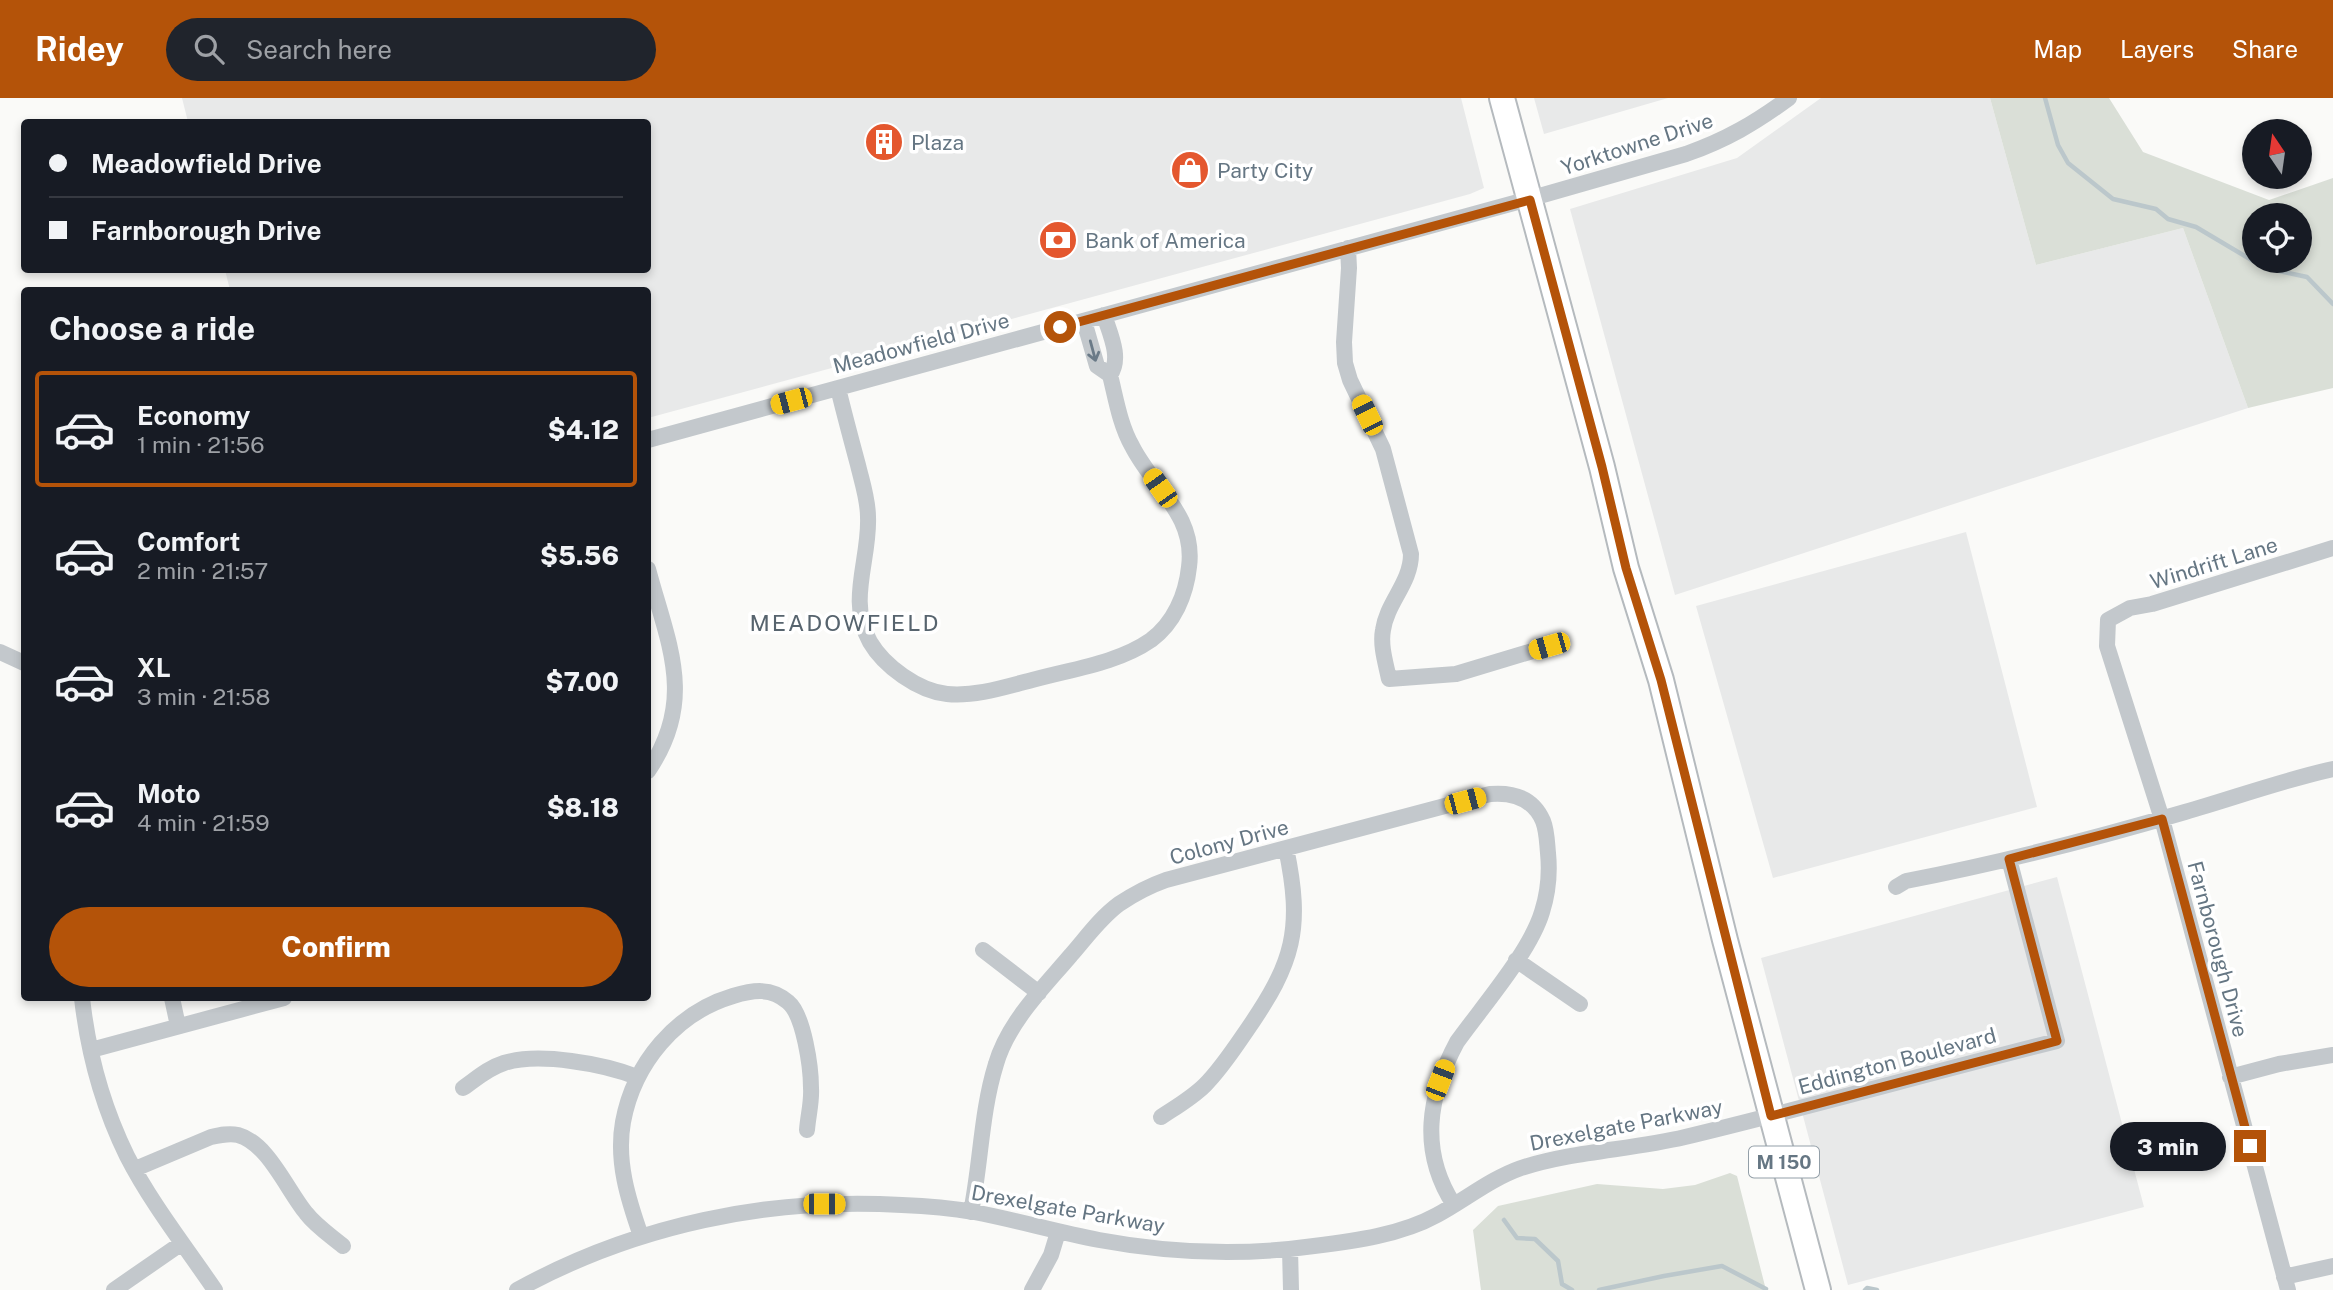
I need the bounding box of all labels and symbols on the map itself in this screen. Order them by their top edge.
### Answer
street label: Yorktowne Drive [1558,108,1716,180]
north arrow [2242,119,2312,189]
building icon: Plaza [863,121,905,163]
place label: Plaza [911,130,964,155]
shop icon: Party City [1169,149,1211,191]
place label: Party City [1217,158,1313,183]
bank icon: Bank of America [1037,219,1079,261]
place label: Bank of America [1085,228,1246,253]
street label: Meadowfield Drive [830,307,1012,379]
route start [1044,311,1076,343]
one-way arrow [1087,340,1100,362]
car [768,385,815,417]
car [1349,392,1386,438]
car [1140,465,1181,511]
street label: Windrift Lane [2147,532,2281,594]
district label: MEADOWFIELD [749,609,941,636]
car [1526,630,1573,662]
car [1442,785,1489,817]
street label: Colony Drive [1167,814,1291,870]
street label: Farnborough Drive [2182,858,2254,1040]
street label: Eddington Boulevard [1795,1023,1999,1099]
car [1423,1057,1458,1103]
street label: Drexelgate Parkway [1527,1094,1725,1156]
callout: 3 min [2110,1122,2226,1170]
route end [2234,1130,2266,1162]
road number: M 150 [1749,1146,1819,1178]
street label: Drexelgate Parkway [969,1180,1167,1238]
car [804,1194,846,1215]

